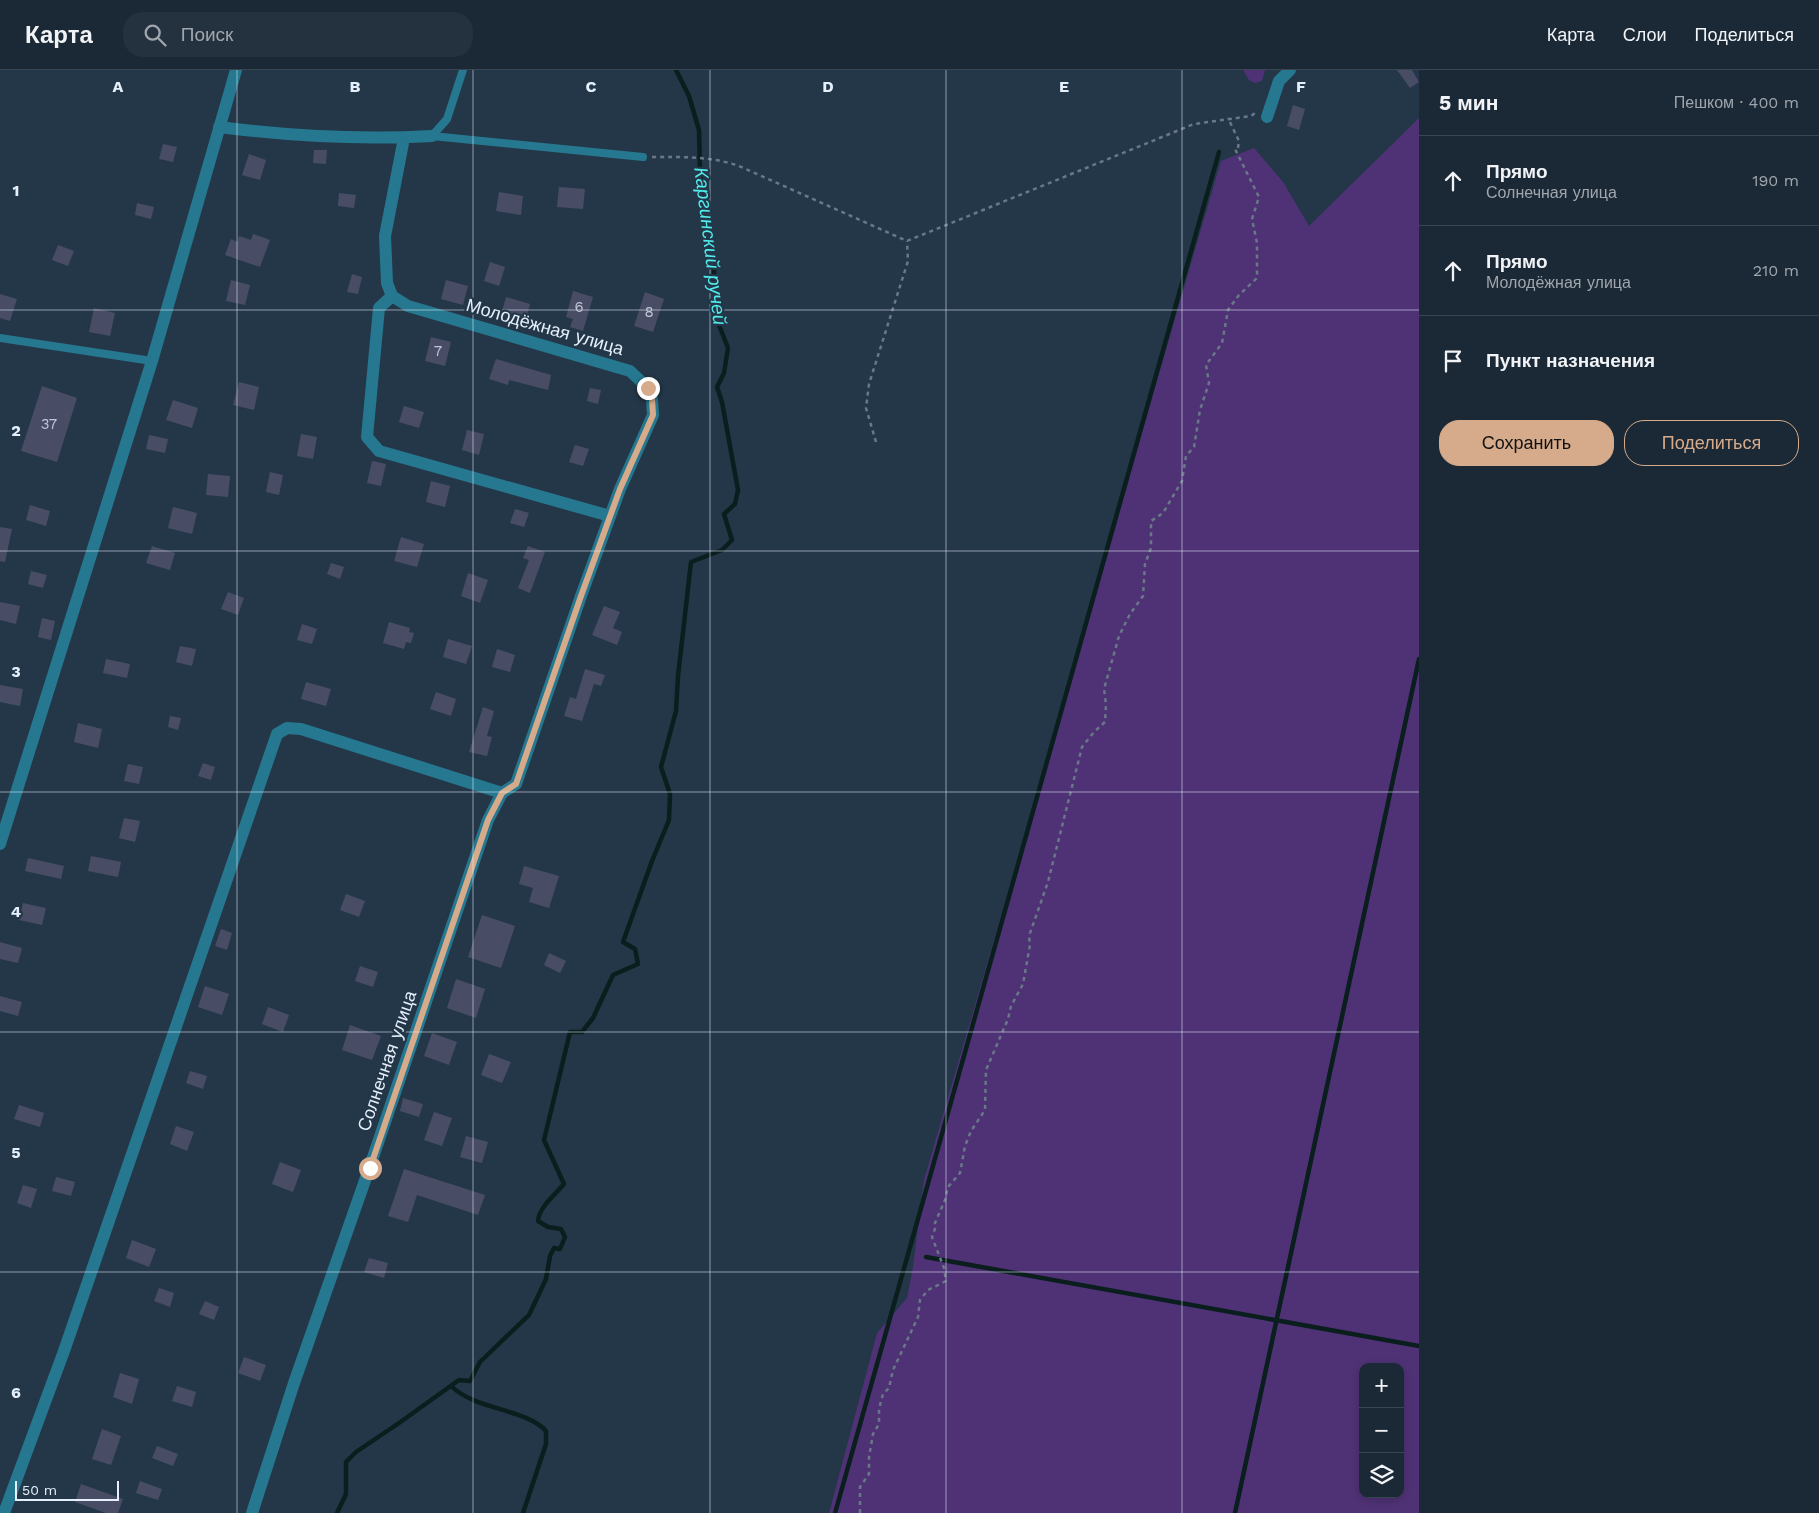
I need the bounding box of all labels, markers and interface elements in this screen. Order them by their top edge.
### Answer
search box [123,12,473,57]
text: Карта [25,21,93,49]
icon: search [141,21,169,49]
text: Поиск [181,23,233,46]
text: Карта [1547,24,1595,45]
text: Слои [1623,24,1667,45]
text: Поделиться [1695,24,1794,45]
text: A [113,77,124,96]
text: B [350,77,361,96]
text: C [586,77,597,96]
text: D [822,77,834,96]
text: E [1059,77,1069,96]
text: F [1296,77,1306,96]
text: 5 мин [1439,90,1498,115]
text: Пешком · 400 m [1674,93,1799,112]
text: Прямо [1486,160,1548,183]
water label: Каргинский ручей [689,166,732,327]
icon: ahead [1439,167,1467,195]
text: 190 m [1752,171,1799,190]
text: 1 [13,181,19,200]
text: Солнечная улица [1486,183,1617,202]
text: Прямо [1486,250,1548,273]
icon: ahead [1439,257,1467,285]
text: 210 m [1753,261,1799,280]
text: Молодёжная улица [1486,273,1631,292]
street label: Молодёжная улица [464,294,627,359]
house number: 6 [574,298,584,316]
house number: 8 [644,303,654,321]
house number: 7 [434,342,442,360]
icon: arrive [1439,347,1467,375]
text: Пункт назначения [1486,349,1655,372]
route end [637,377,660,400]
house number: 37 [41,415,57,433]
button: Сохранить [1439,420,1614,466]
button: Поделиться [1624,420,1799,466]
text: 2 [11,421,21,440]
text: 3 [11,662,21,681]
text: 4 [11,902,21,921]
street label: Солнечная улица [353,987,421,1134]
text: 5 [11,1143,21,1162]
route start [359,1157,382,1180]
map controls [1359,1363,1404,1498]
button: + [1359,1363,1404,1408]
text: 6 [11,1383,21,1402]
button: − [1359,1408,1404,1453]
button: layers [1359,1453,1404,1498]
scale bar [15,1478,119,1501]
text: 50 m [22,1482,57,1498]

